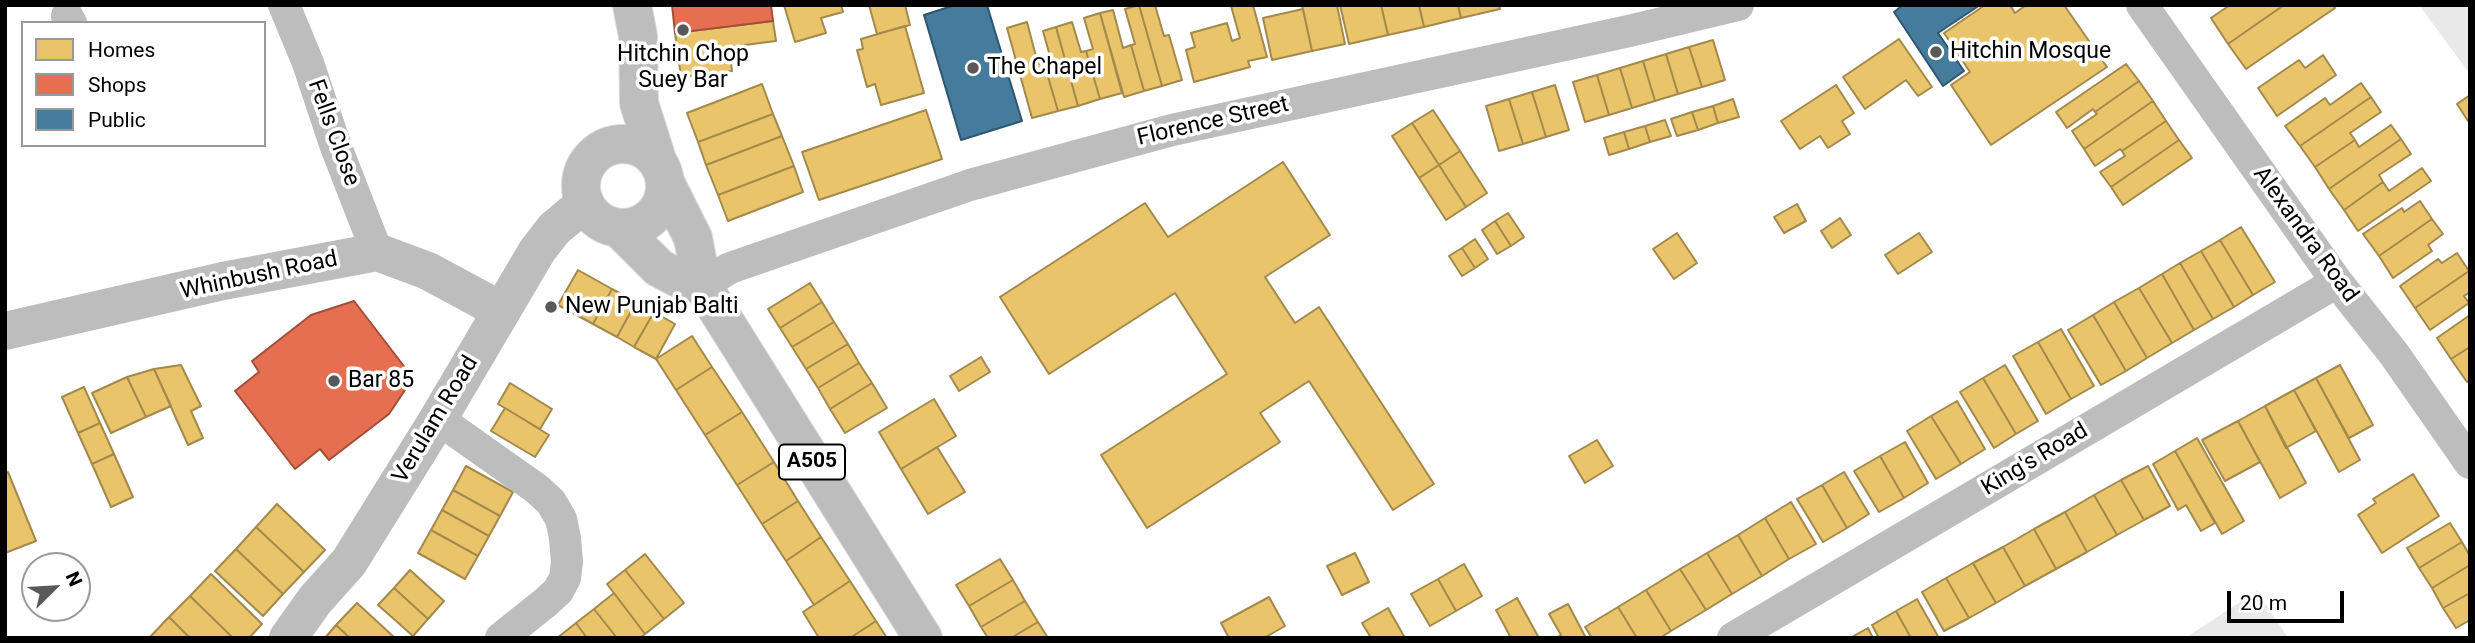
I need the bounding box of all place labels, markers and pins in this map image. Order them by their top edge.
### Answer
marker: Hitchin Chop Suey Bar [675,22,691,38]
place label: Hitchin Mosque [1950,38,2111,66]
place label: Hitchin Chop Suey Bar [617,41,749,95]
marker: Hitchin Mosque [1928,44,1944,60]
place label: The Chapel [987,54,1102,82]
marker: The Chapel [965,60,981,76]
place label: New Punjab Balti [565,293,739,321]
marker: New Punjab Balti [543,299,559,315]
place label: Bar 85 [348,367,414,395]
marker: Bar 85 [326,373,342,389]

